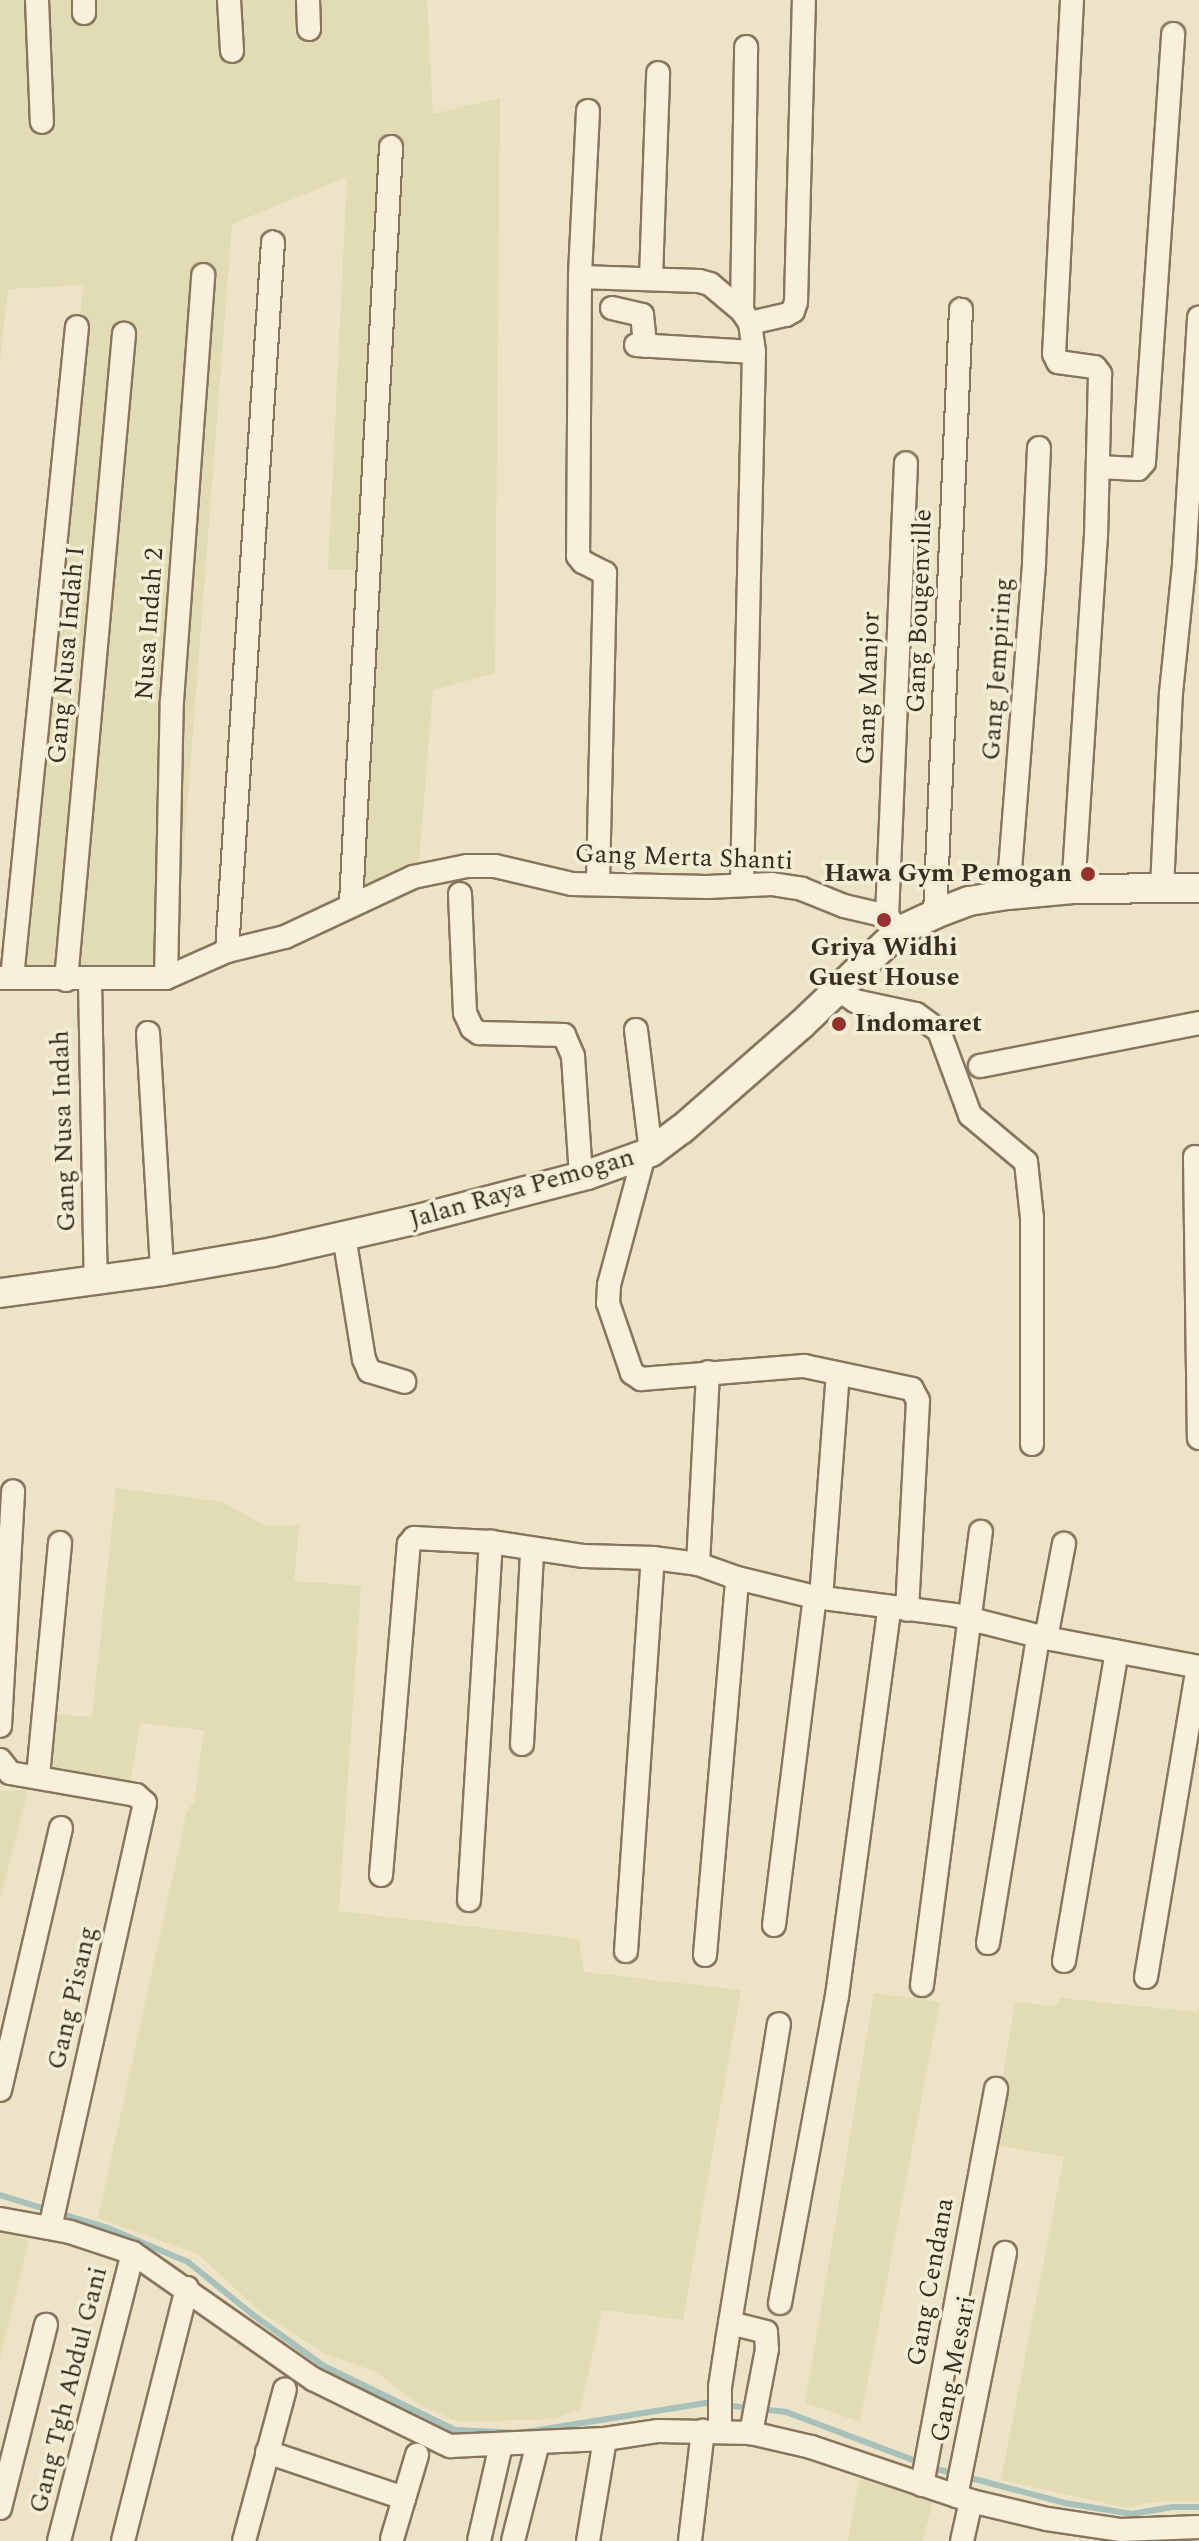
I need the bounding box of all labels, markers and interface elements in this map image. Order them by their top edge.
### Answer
street label: Gang Bougenville [901,508,939,714]
street label: Gang Nusa Indah I [42,545,92,765]
street label: Nusa Indah 2 [129,547,171,701]
street label: Gang Jempiring [976,576,1020,762]
street label: Gang Manjor [851,611,887,765]
street label: Gang Merta Shanti [574,839,794,877]
place label: Hawa Gym Pemogan [824,858,1072,890]
marker: Hawa Gym Pemogan [1079,865,1097,883]
marker: Griya Widhi Guest House [875,911,893,929]
place label: Griya Widhi Guest House [808,932,960,994]
place label: Indomaret [855,1008,982,1040]
marker: Indomaret [830,1015,848,1033]
street label: Gang Nusa Indah [45,1030,83,1232]
street label: Jalan Raya Pemogan [406,1142,638,1236]
street label: Gang Pisang [41,1923,105,2073]
street label: Gang Cendana [901,2196,961,2368]
street label: Gang Tgh Abdul Gani [23,2264,115,2516]
street label: Gang Mesari [925,2293,983,2445]

